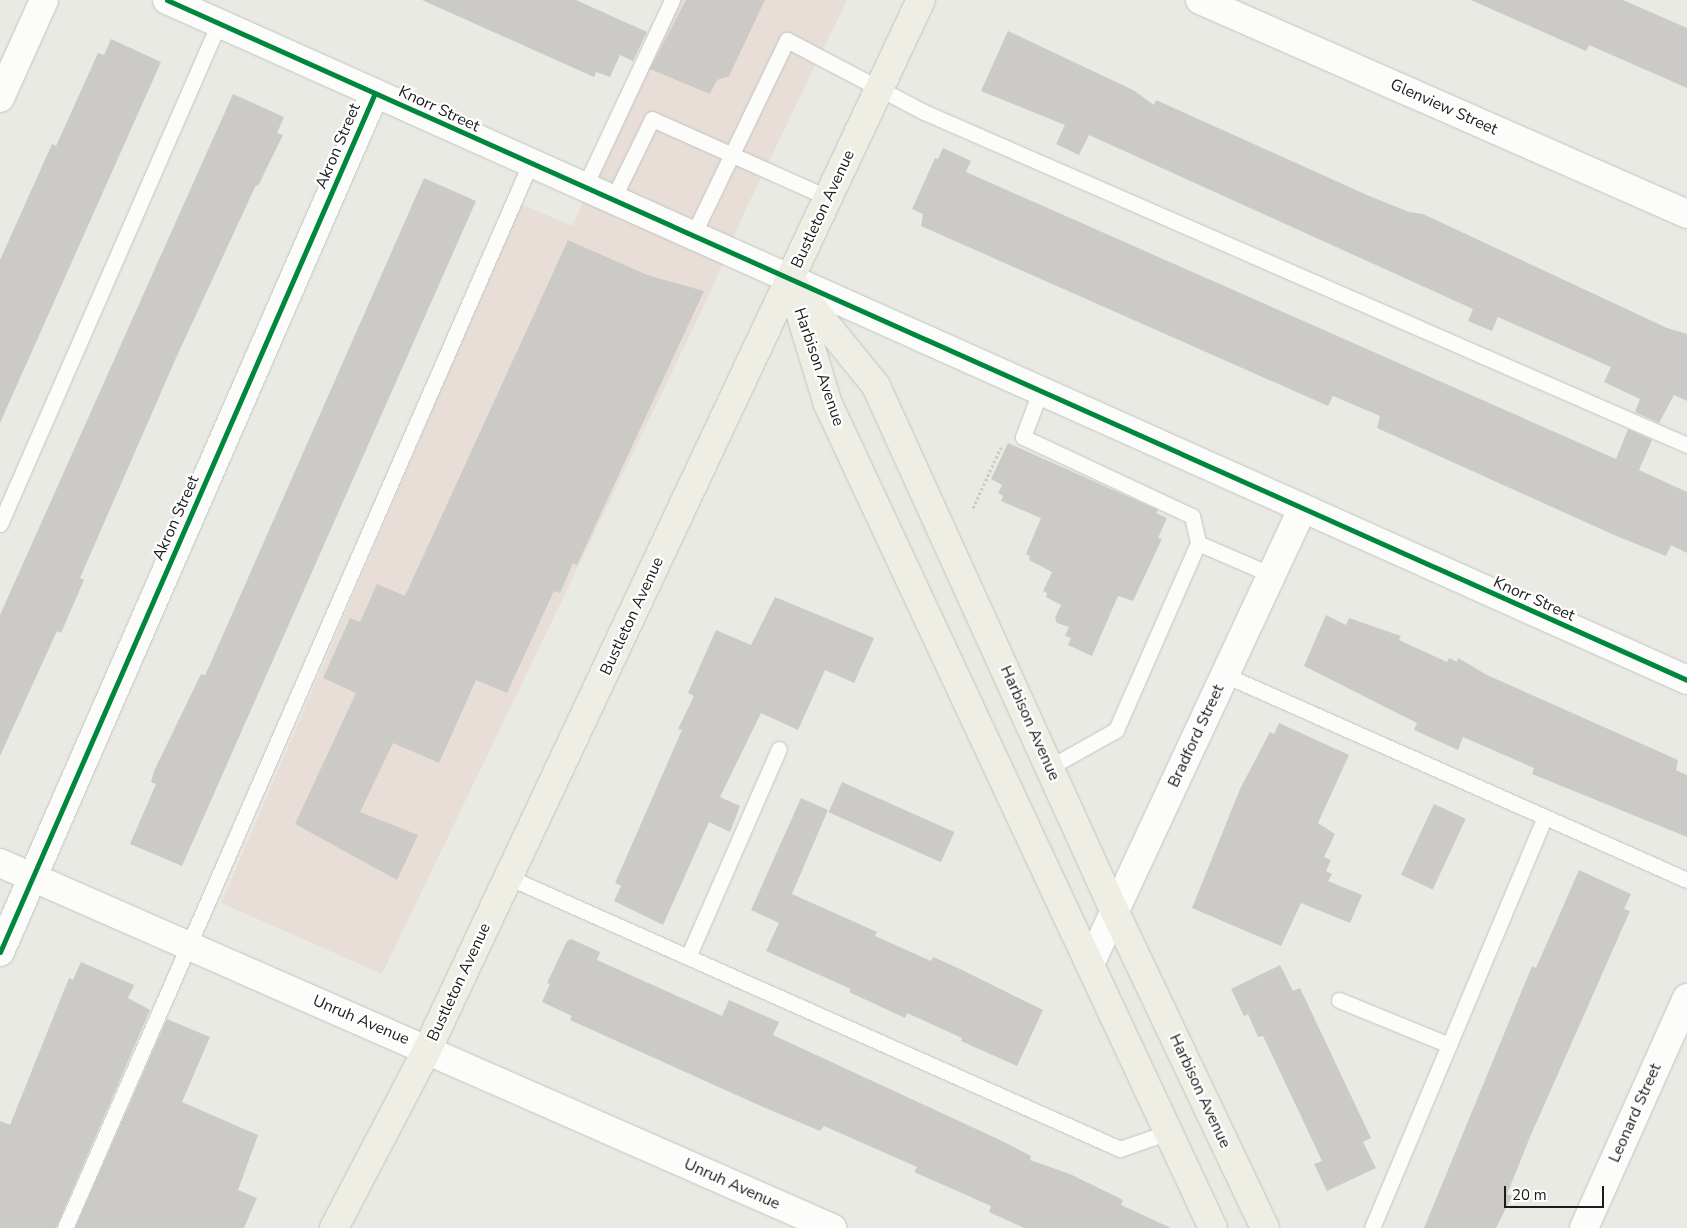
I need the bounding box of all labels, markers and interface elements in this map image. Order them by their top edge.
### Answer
street label: Glenview Street [1387,75,1501,139]
street label: Knorr Street [395,82,483,136]
street label: Akron Street [311,100,365,192]
street label: Bustleton Avenue [787,147,859,271]
street label: Harbison Avenue [790,305,848,429]
street label: Akron Street [149,473,203,563]
street label: Bustleton Avenue [596,554,668,678]
street label: Knorr Street [1490,572,1578,626]
street label: Harbison Avenue [996,663,1064,783]
street label: Bradford Street [1164,682,1228,790]
street label: Bustleton Avenue [423,920,495,1044]
street label: Unruh Avenue [310,991,412,1049]
street label: Harbison Avenue [1165,1031,1235,1151]
street label: Leonard Street [1605,1061,1665,1165]
street label: Unruh Avenue [681,1154,783,1214]
scale bar [1507,1176,1607,1208]
text: 20 m [1512,1185,1547,1205]

